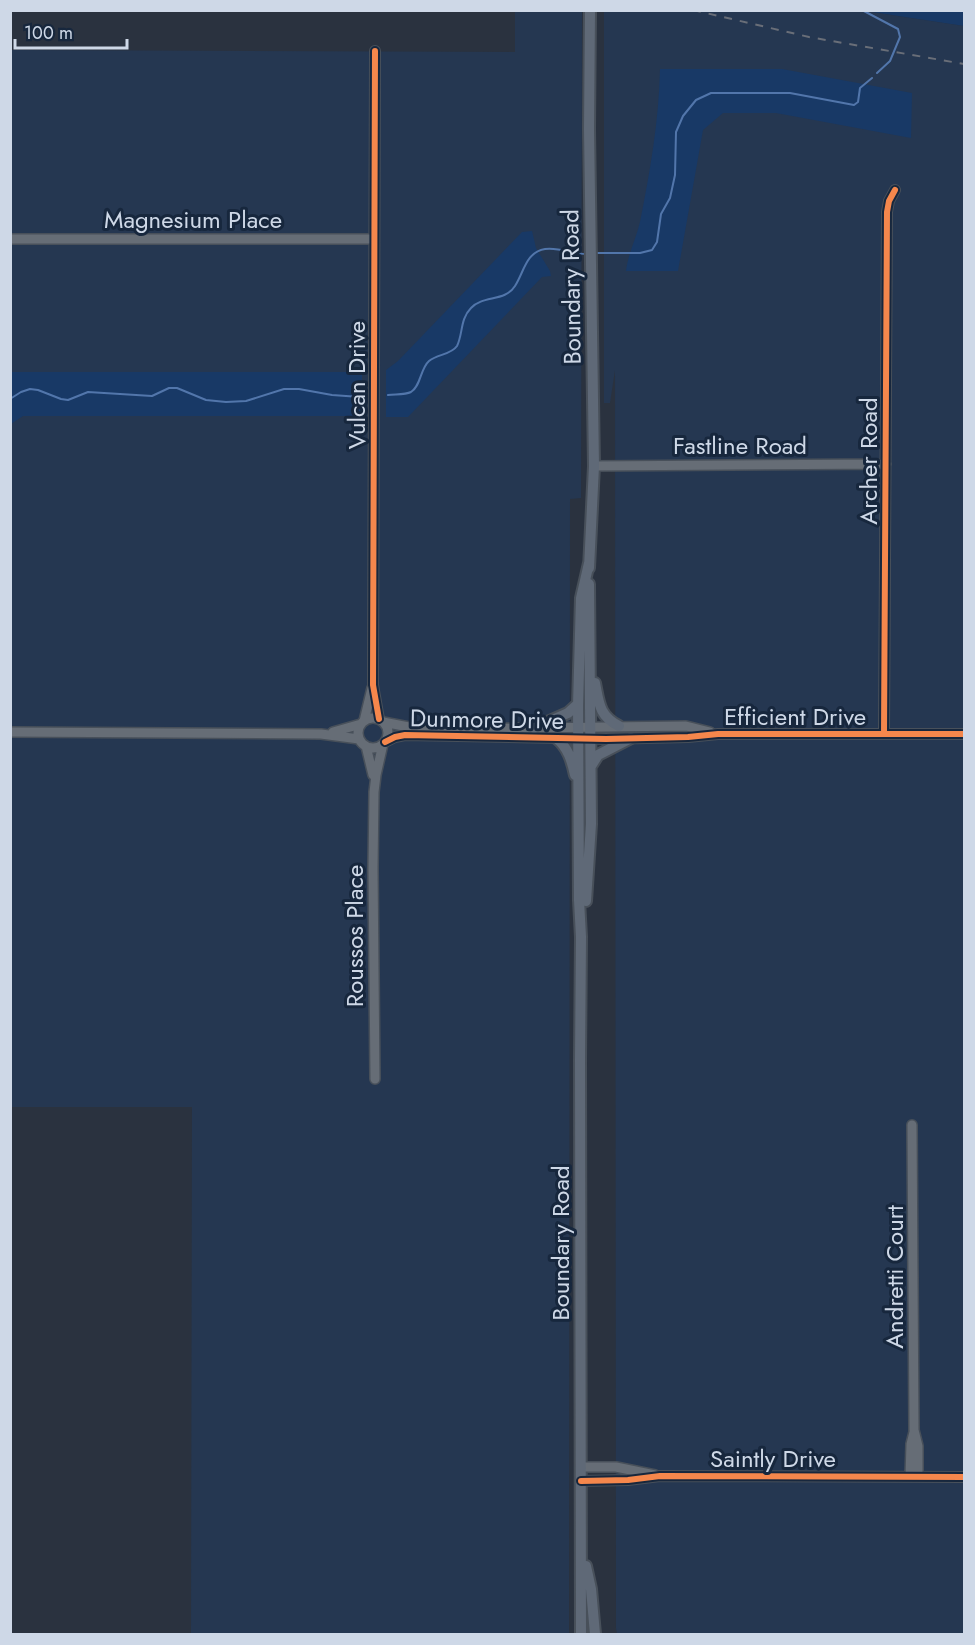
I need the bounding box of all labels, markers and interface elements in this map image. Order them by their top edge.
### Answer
scale bar [15,12,128,50]
text: 100 m [24,20,73,46]
street label: Magnesium Place [104,202,282,237]
street label: Boundary Road [552,209,590,365]
street label: Vulcan Drive [339,321,374,449]
street label: Archer Road [851,397,886,525]
street label: Fastline Road [673,428,807,463]
street label: Efficient Drive [724,699,866,734]
street label: Dunmore Drive [410,700,564,738]
street label: Roussos Place [337,865,372,1007]
street label: Boundary Road [543,1165,578,1321]
street label: Andretti Court [877,1205,912,1349]
street label: Saintly Drive [710,1441,836,1476]

